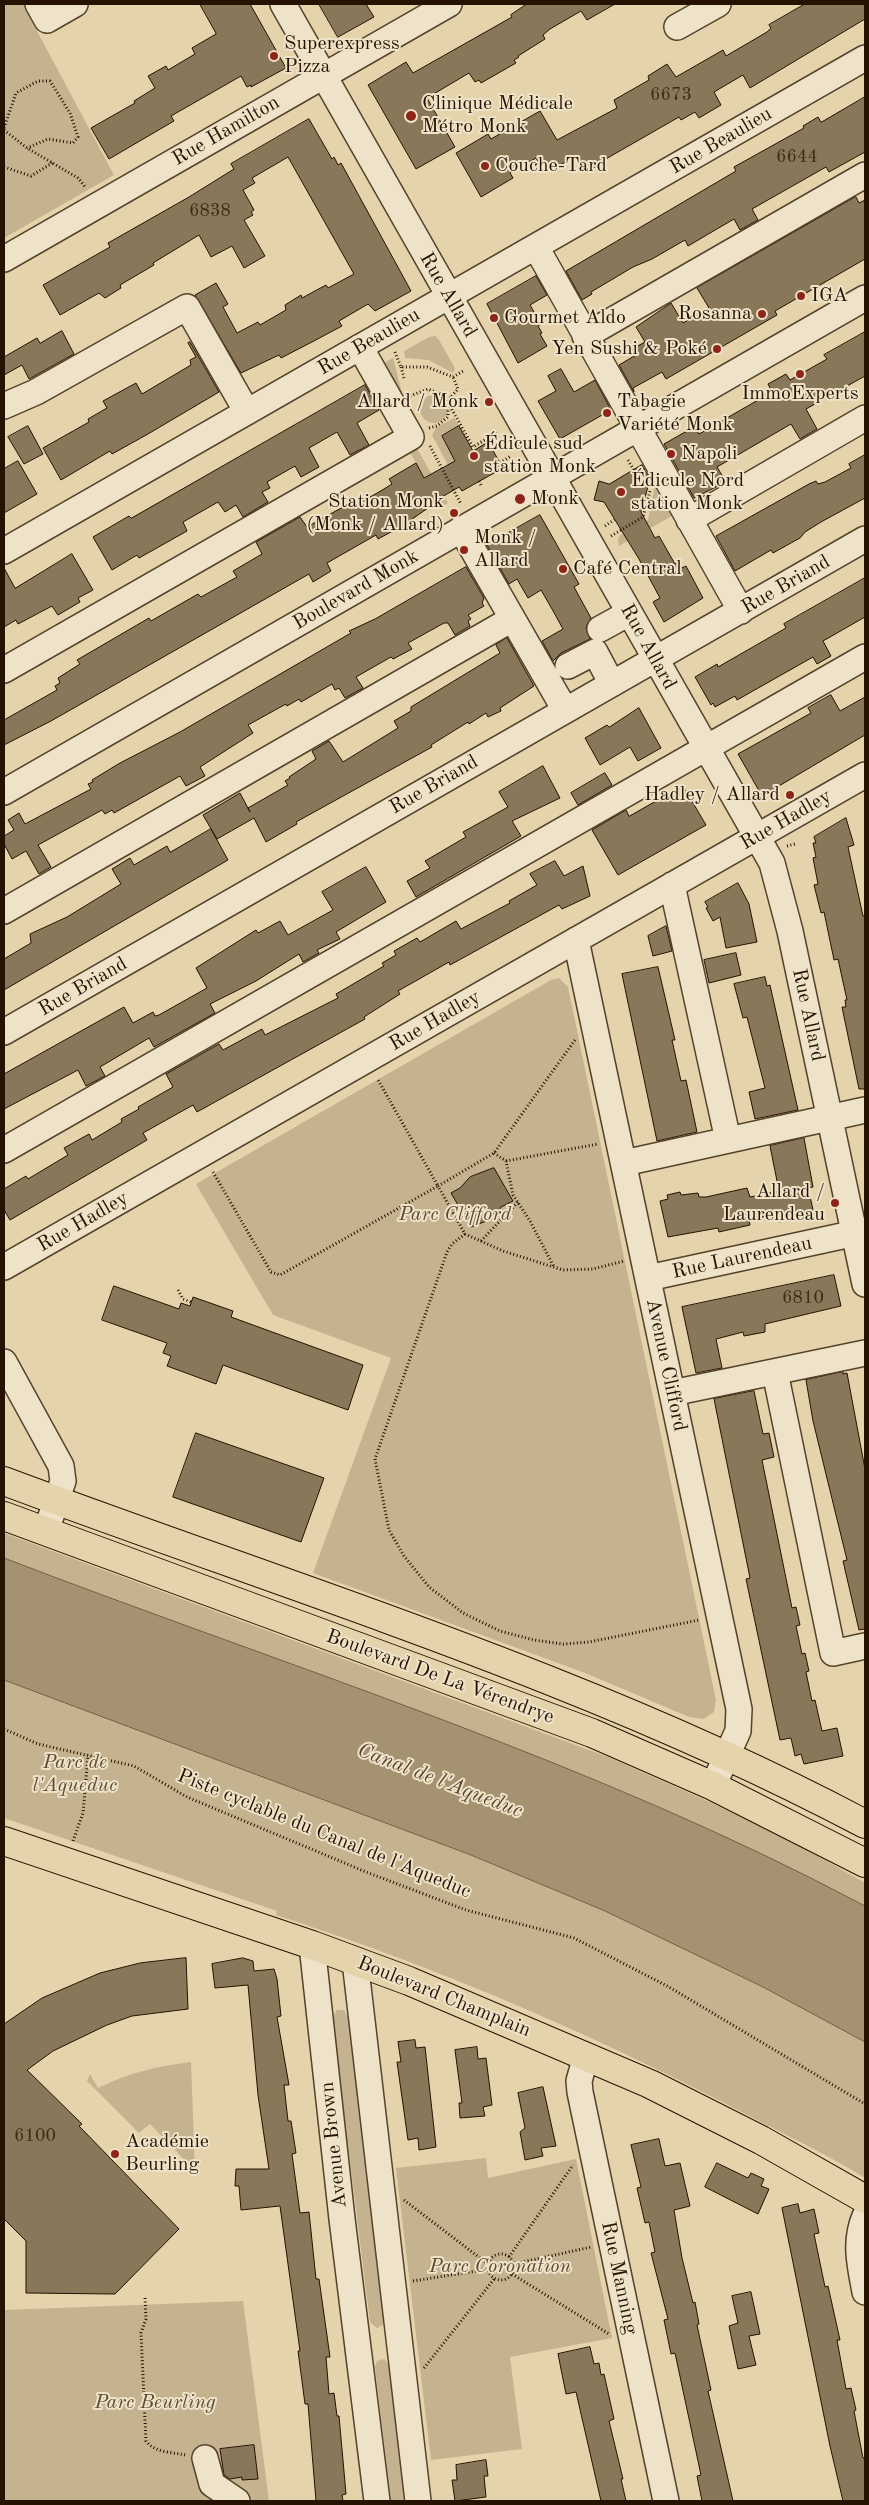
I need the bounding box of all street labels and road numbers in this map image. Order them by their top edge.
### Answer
street label: Rue Hamilton [168,91,284,171]
street label: Rue Beaulieu [666,102,776,180]
street label: Rue Allard [414,248,482,342]
street label: Rue Beaulieu [314,303,424,381]
street label: Boulevard Monk [289,544,423,636]
street label: Rue Briand [737,550,835,620]
street label: Rue Allard [615,600,681,694]
street label: Rue Briand [385,750,483,820]
street label: Rue Hadley [736,784,836,856]
street label: Rue Briand [34,952,132,1022]
street label: Rue Allard [786,966,830,1064]
street label: Rue Hadley [385,985,485,1057]
street label: Rue Hadley [33,1186,133,1258]
street label: Rue Laurendeau [670,1231,814,1285]
street label: Avenue Clifford [640,1296,692,1434]
street label: Boulevard De La Vérendrye [323,1625,557,1729]
street label: Piste cyclable du Canal de l'Aqueduc [174,1764,474,1904]
street label: Boulevard Champlain [354,1951,534,2043]
street label: Avenue Brown [315,2081,353,2209]
street label: Rue Manning [595,2219,643,2337]

